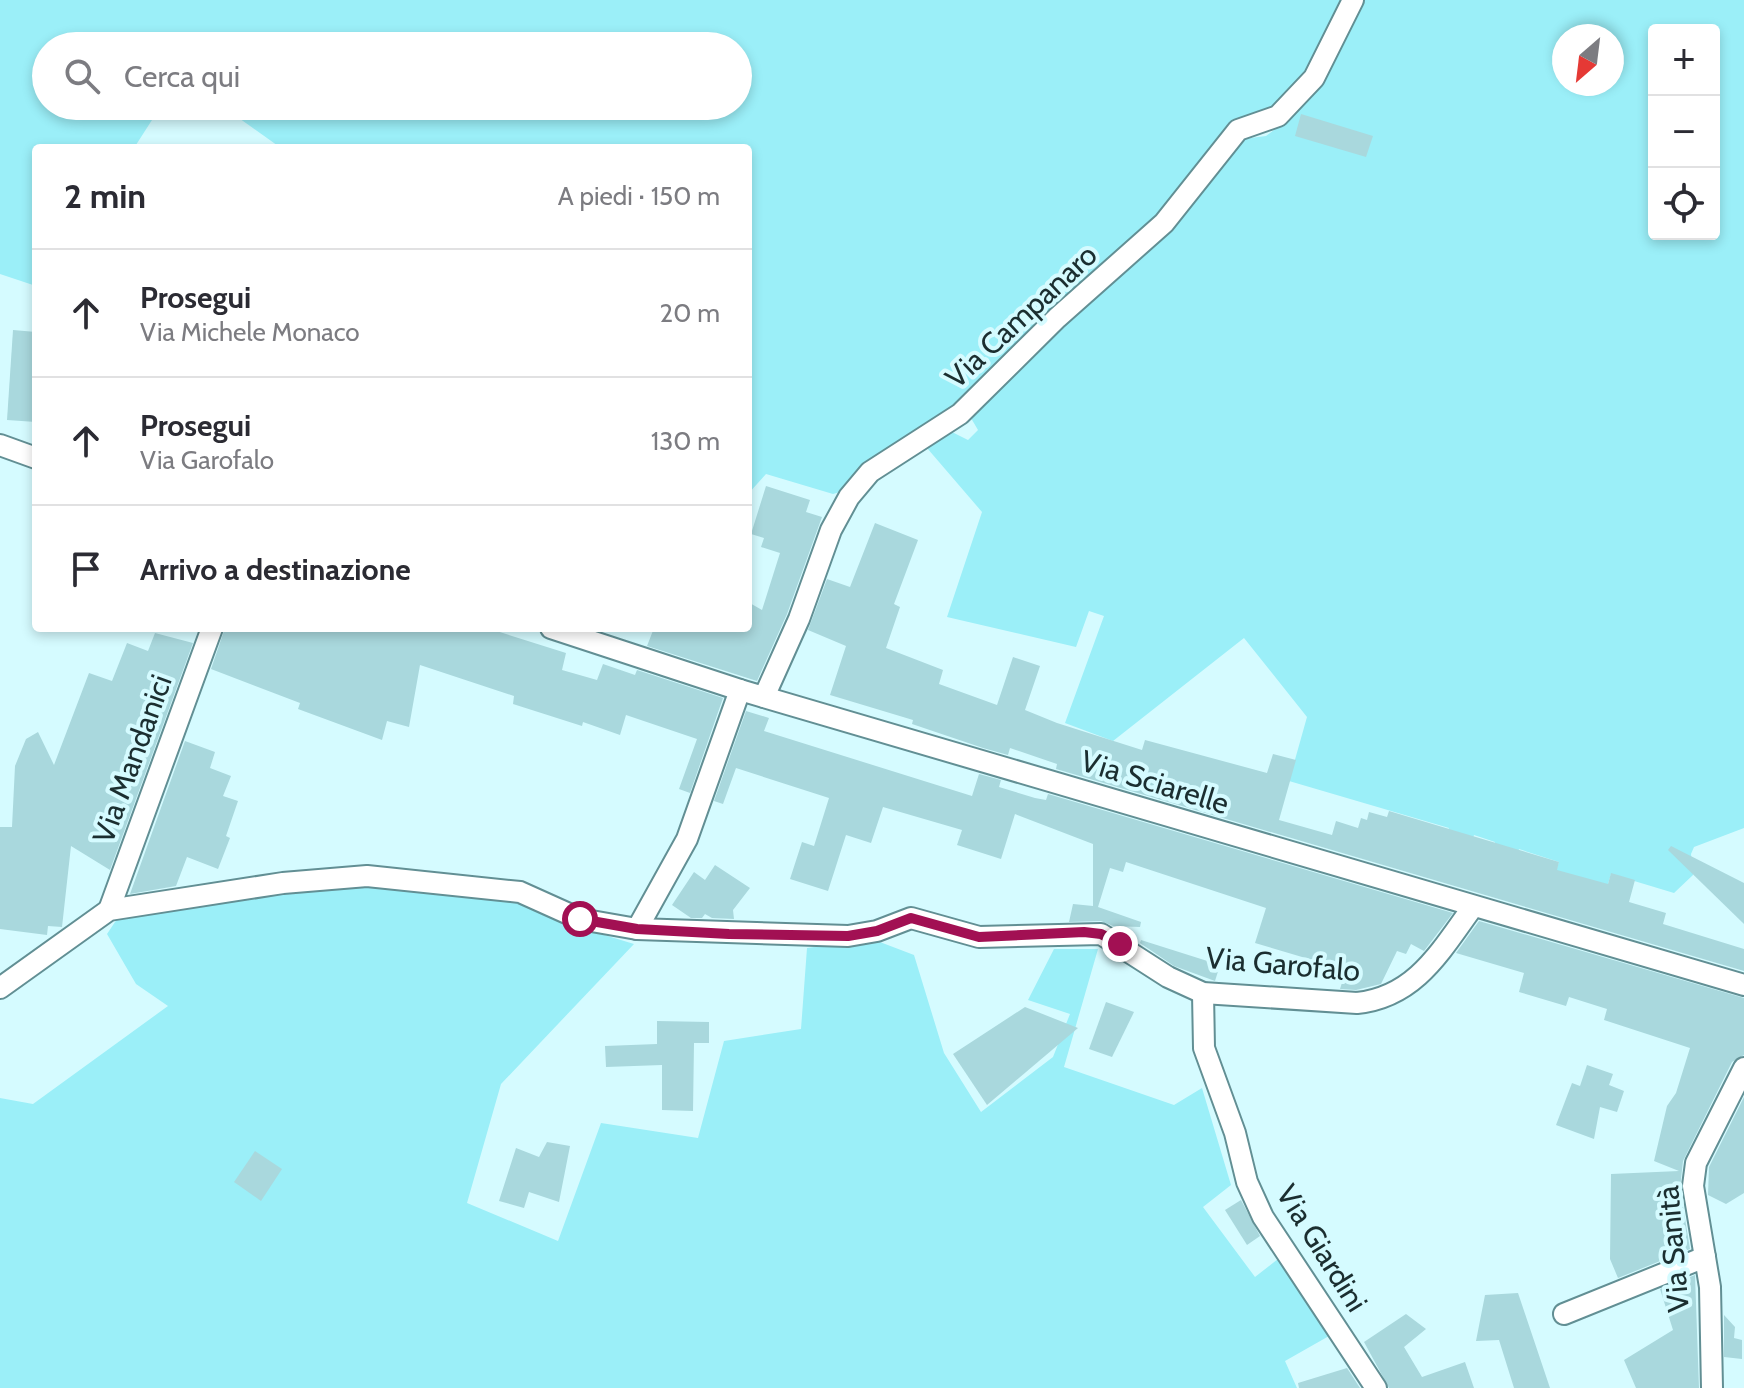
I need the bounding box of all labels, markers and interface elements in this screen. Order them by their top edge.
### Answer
north arrow [1552,24,1624,96]
map controls [1648,24,1720,240]
button: + [1648,24,1720,96]
search box [32,32,752,120]
icon: search [60,54,104,98]
text: Cerca qui [124,58,240,95]
button: − [1648,96,1720,168]
button: locate [1648,168,1720,240]
text: 2 min [64,175,146,217]
text: A piedi · 150 m [558,180,720,212]
street label: Via Campanaro [937,236,1105,396]
text: Prosegui [140,279,251,316]
icon: ahead [64,291,108,335]
text: 20 m [660,297,720,329]
text: Via Michele Monaco [140,316,360,348]
text: Prosegui [140,407,251,444]
icon: ahead [64,419,108,463]
text: 130 m [651,425,720,457]
text: Via Garofalo [140,444,274,476]
icon: arrive [64,547,108,591]
text: Arrivo a destinazione [140,551,411,588]
street label: Via Mandanici [84,670,180,848]
street label: Via Sciarelle [1077,742,1233,822]
route start [562,901,598,937]
route end [1102,926,1138,962]
street label: Via Garofalo [1204,939,1362,989]
street label: Via Giardini [1268,1178,1376,1318]
street label: Via Sanità [1649,1184,1697,1314]

